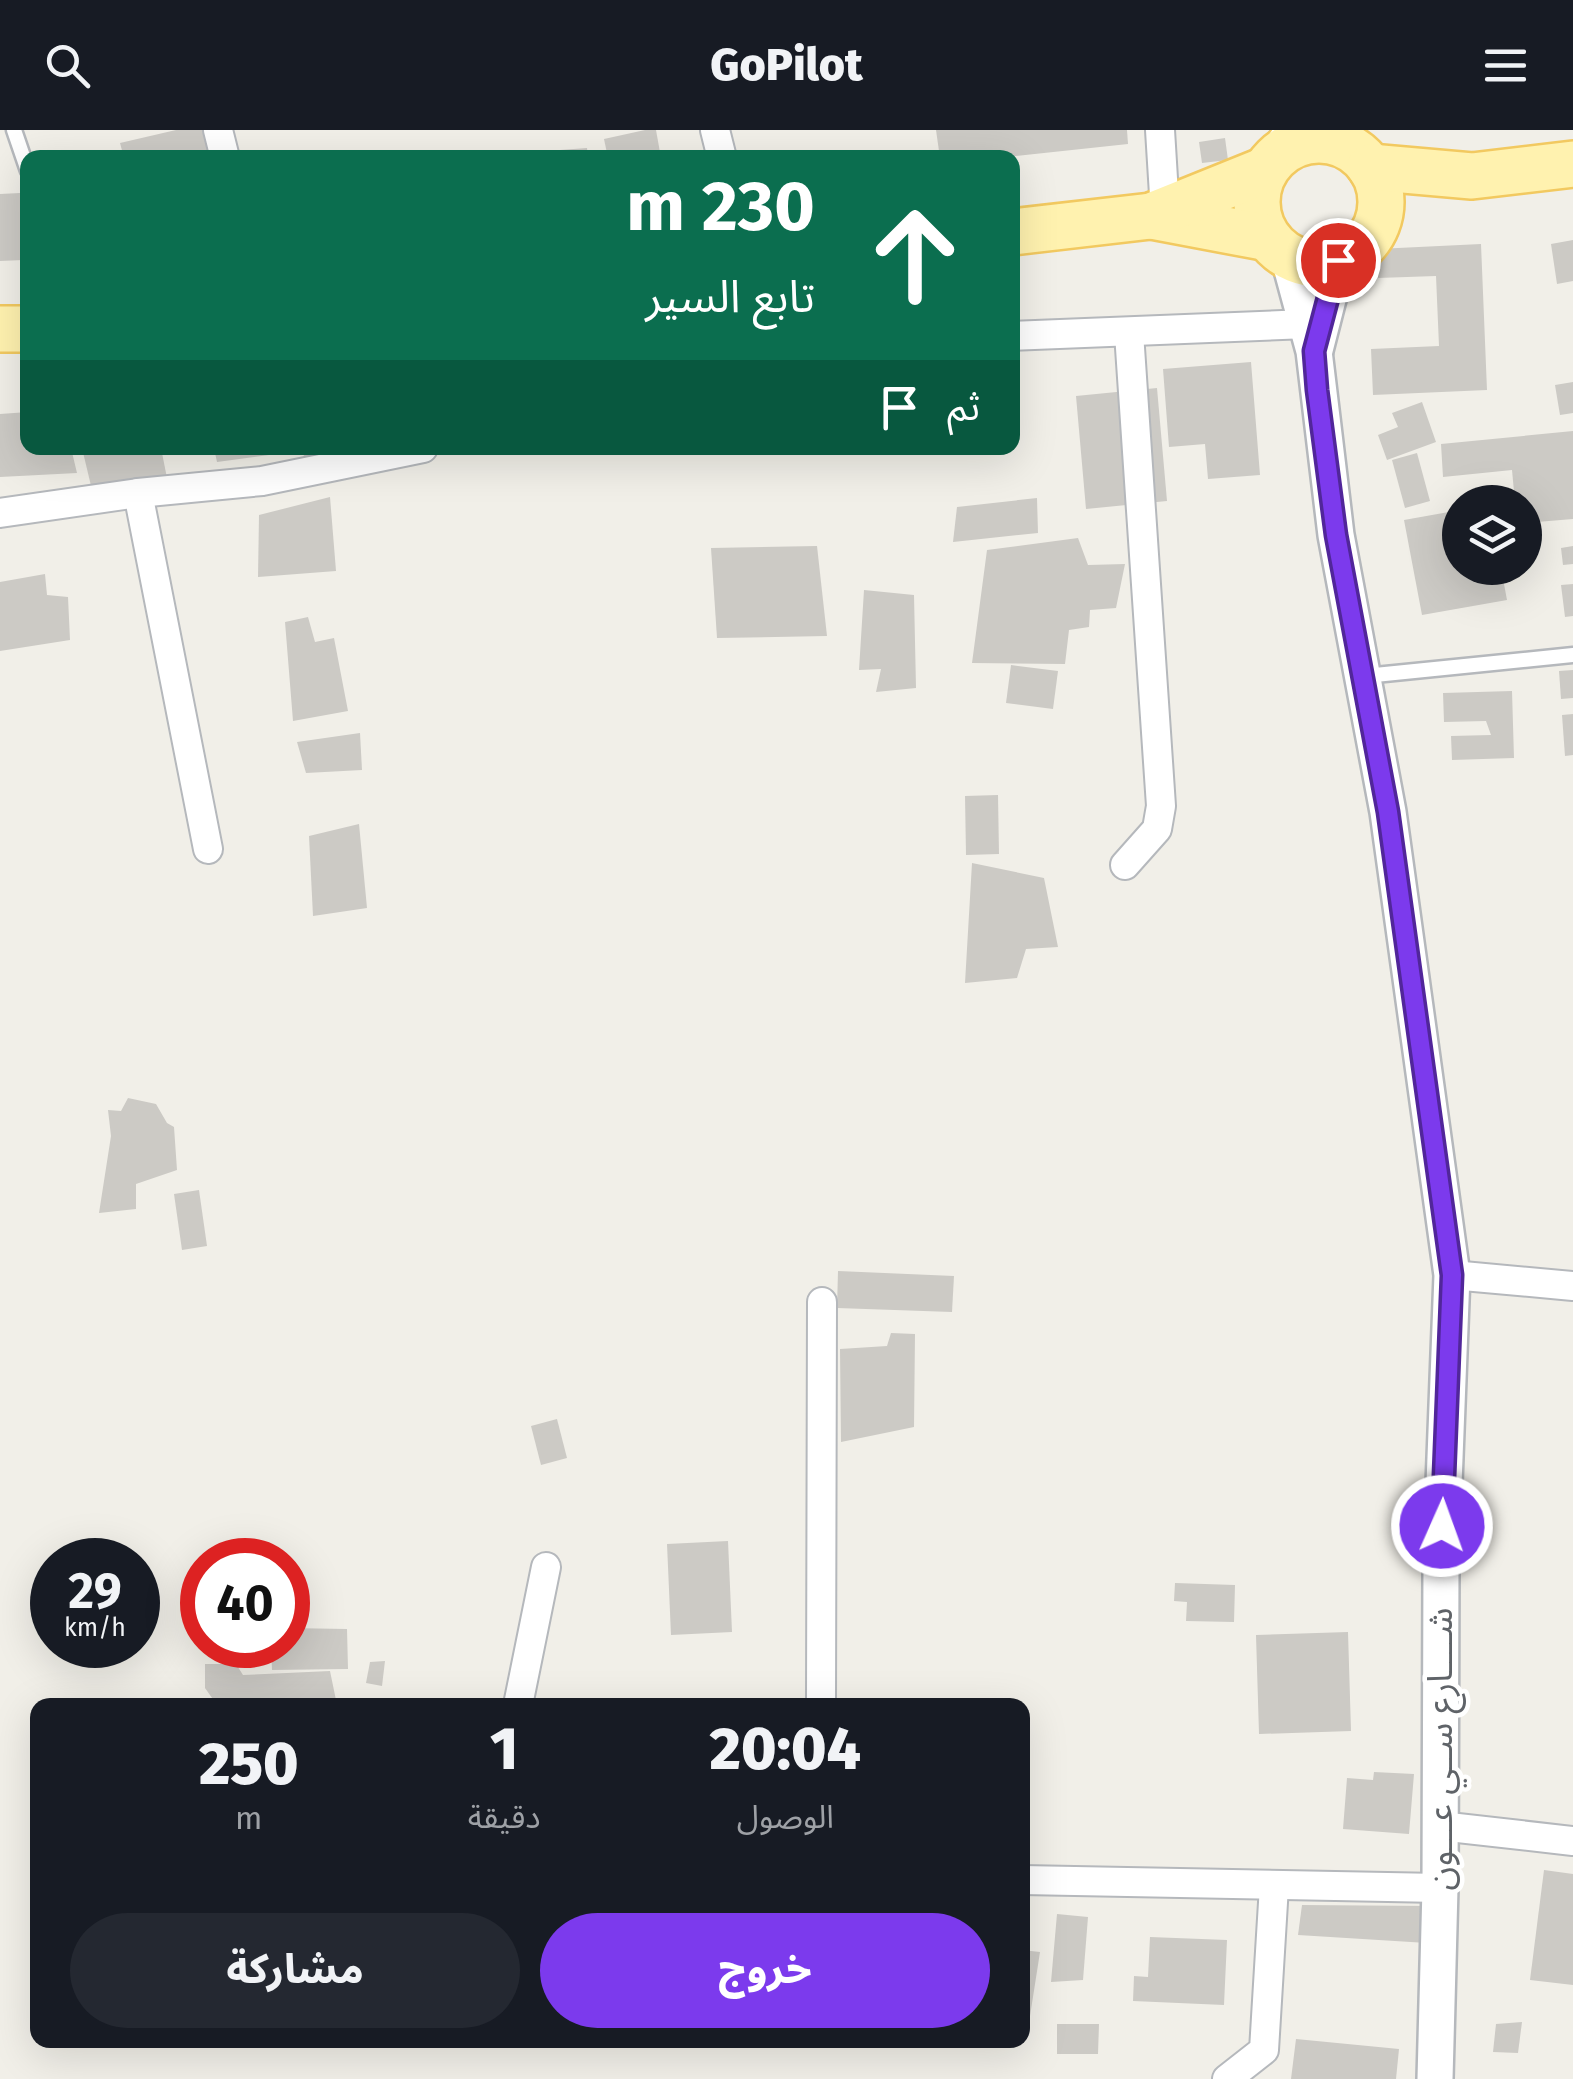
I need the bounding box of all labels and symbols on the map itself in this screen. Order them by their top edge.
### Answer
pin [1296,218,1381,303]
position arrow [1390,1474,1494,1578]
speed limit sign: 40 [180,1538,310,1668]
street label: شــــارع ســي عـــون [1419,1607,1467,1891]

